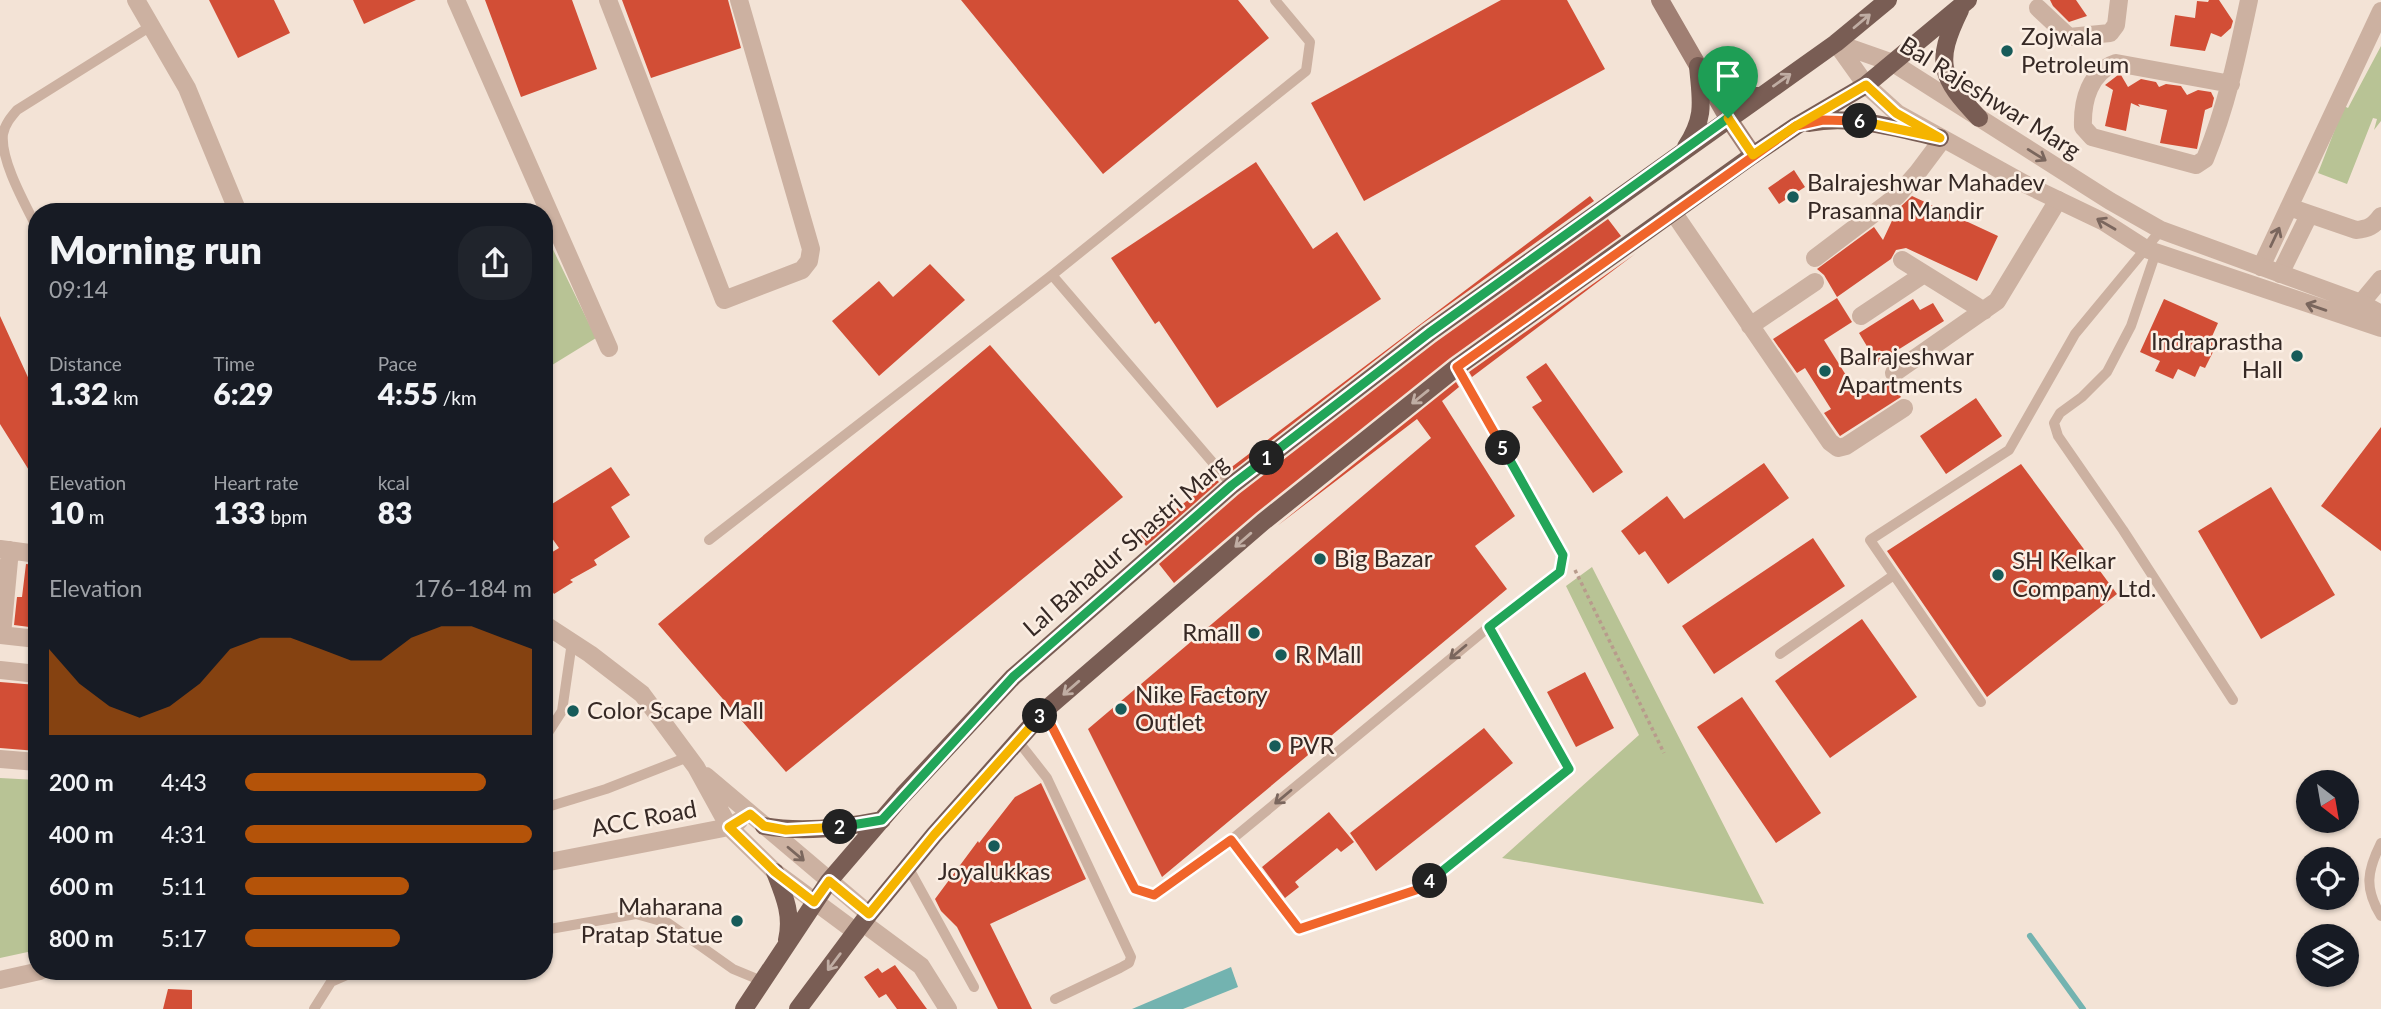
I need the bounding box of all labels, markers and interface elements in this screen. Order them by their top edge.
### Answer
one-way arrow [1852,14,1870,29]
place label: Zojwala Petroleum [2021,21,2129,78]
street label: Bal Rajeshwar Marg [1895,29,2087,164]
marker: Zojwala Petroleum [1999,43,2015,59]
pin [1698,46,1758,118]
icon: arrive [1709,57,1747,95]
one-way arrow [1772,73,1791,87]
pin: 6 [1842,104,1878,138]
text: 6 [1854,109,1865,132]
one-way arrow [2026,148,2046,162]
place label: Balrajeshwar Mahadev Prasanna Mandir [1807,167,2046,224]
marker: Balrajeshwar Mahadev Prasanna Mandir [1785,189,1801,205]
one-way arrow [2096,216,2116,230]
text: Morning run [49,226,262,272]
button: share [458,226,532,300]
one-way arrow [2269,227,2282,248]
text: 09:14 [49,275,108,303]
one-way arrow [2306,300,2328,312]
place label: Indraprastha Hall [2151,326,2283,383]
place label: Balrajeshwar Apartments [1839,341,1974,398]
marker: Indraprastha Hall [2289,348,2305,364]
text: Distance [49,352,122,375]
text: Time [213,352,255,375]
text: Pace [378,352,417,375]
marker: Balrajeshwar Apartments [1817,363,1833,379]
text: 1.32 [49,375,108,411]
text: 6:29 [213,375,273,411]
text: 4:55 [378,375,438,411]
text: km [108,386,139,409]
text: /km [438,386,477,409]
one-way arrow [1412,389,1430,404]
pin: 5 [1486,430,1520,466]
text: 5 [1497,436,1508,459]
pin: 1 [1250,440,1284,476]
text: 1 [1261,446,1272,469]
street label: Lal Bahadur Shastri Marg [1016,448,1234,642]
text: Elevation [49,471,126,494]
text: Heart rate [213,471,299,494]
text: kcal [378,471,410,494]
text: 10 [49,494,84,530]
text: 133 [213,494,266,530]
text: 83 [378,494,412,530]
text: m [84,505,104,528]
text: bpm [266,505,307,528]
one-way arrow [1235,531,1252,548]
place label: Big Bazar [1334,543,1433,572]
place label: SH Kelkar Company Ltd. [2012,545,2157,602]
marker: Big Bazar [1312,551,1328,567]
marker: SH Kelkar Company Ltd. [1990,567,2006,583]
text: Elevation [49,574,142,602]
text: 176–184 m [414,574,532,602]
place label: Rmall [1182,617,1240,646]
marker: Rmall [1246,625,1262,641]
place label: R Mall [1295,639,1361,668]
one-way arrow [1450,644,1468,660]
marker: R Mall [1273,647,1289,663]
place label: Nike Factory Outlet [1135,679,1268,736]
one-way arrow [1062,680,1080,696]
place label: Color Scape Mall [587,695,764,724]
pin: 3 [1023,698,1058,734]
marker: Nike Factory Outlet [1113,701,1129,717]
marker: Color Scape Mall [565,703,581,719]
text: 3 [1034,704,1045,727]
place label: PVR [1289,730,1335,759]
marker: PVR [1267,738,1283,754]
text: 200 m [49,768,114,796]
text: 4:43 [161,768,207,796]
north arrow [2296,770,2359,833]
map controls [2296,770,2359,987]
one-way arrow [1275,789,1293,805]
street label: ACC Road [588,793,699,842]
pin: 2 [822,810,858,844]
text: 2 [834,815,845,838]
text: 400 m [49,820,114,848]
text: 4:31 [161,820,207,848]
marker: Joyalukkas [986,838,1002,854]
one-way arrow [787,846,805,861]
button: locate [2296,847,2359,910]
place label: Joyalukkas [938,856,1050,885]
pin: 4 [1412,864,1448,898]
text: 4 [1424,869,1435,892]
text: 600 m [49,872,114,900]
text: 5:11 [161,872,207,900]
place label: Maharana Pratap Statue [581,891,723,948]
marker: Maharana Pratap Statue [729,913,745,929]
text: 800 m [49,924,114,952]
text: 5:17 [161,924,207,952]
button: layers [2296,924,2359,987]
one-way arrow [826,952,841,970]

